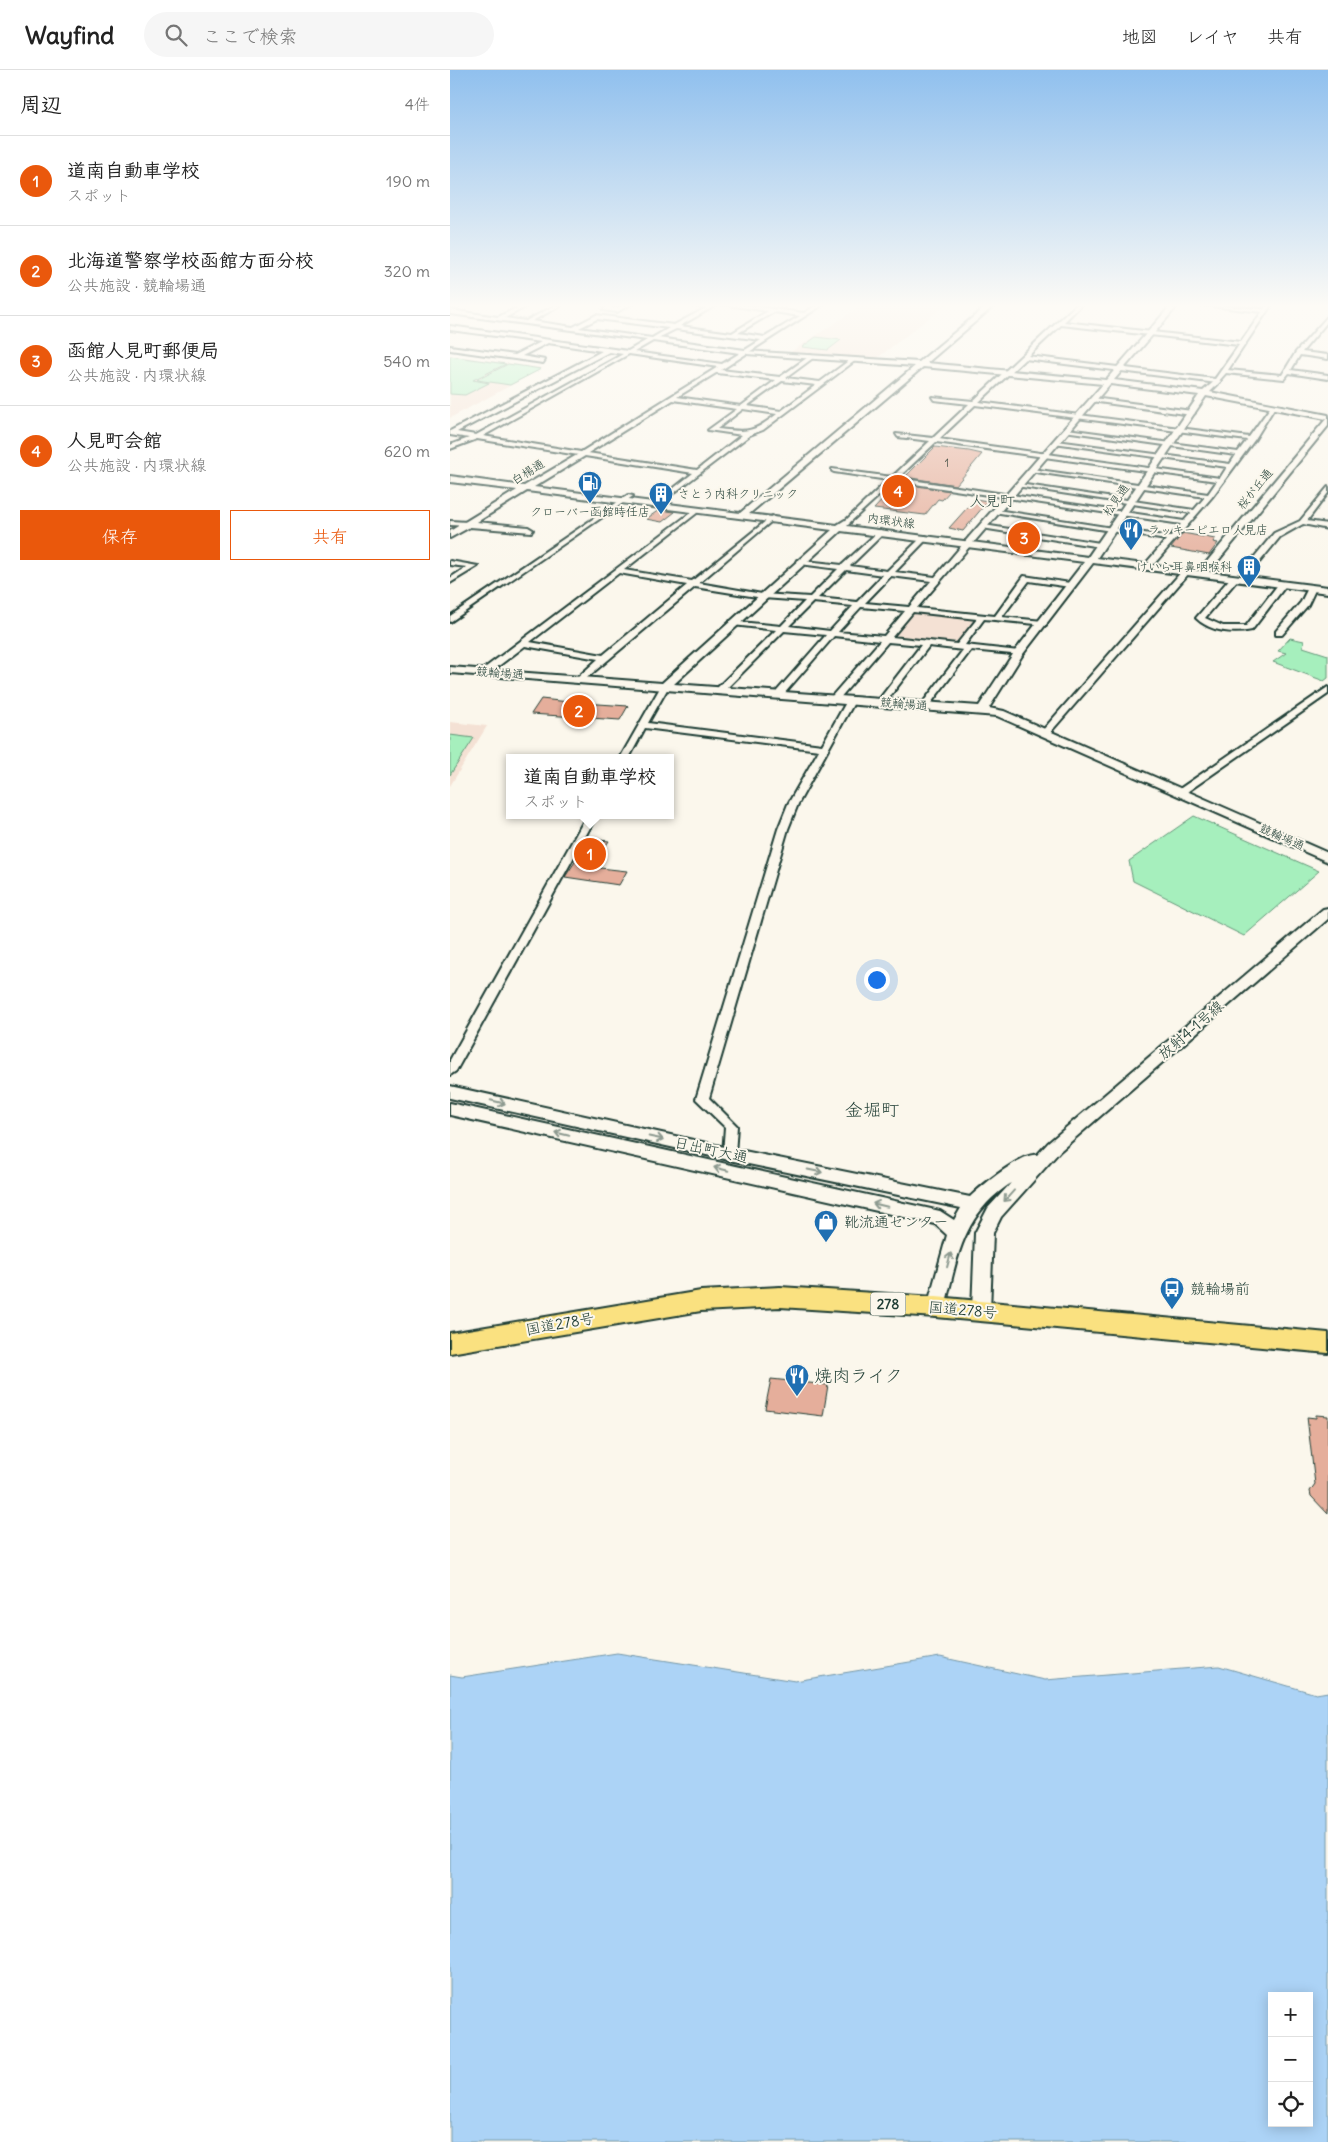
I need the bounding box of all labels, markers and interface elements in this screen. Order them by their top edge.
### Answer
search box [144,12,494,57]
text: Wayfind [25,20,114,50]
icon: search [162,21,190,49]
text: ここで検索 [202,24,298,48]
text: 地図 [1122,25,1158,48]
text: レイヤ [1186,25,1239,48]
text: 共有 [1267,25,1303,48]
text: 周辺 [20,91,62,118]
text: 4件 [405,94,430,114]
text: 道南自動車学校 [67,158,200,182]
text: 1 [33,171,39,191]
text: 190 m [386,171,430,191]
text: スポット [67,185,131,205]
text: 北海道警察学校函館方面分校 [67,248,314,272]
text: 2 [32,261,40,281]
text: 320 m [384,261,430,281]
text: 公共施設 · 競輪場通 [67,275,206,295]
text: 函館人見町郵便局 [67,338,219,362]
text: 3 [31,351,41,371]
text: 540 m [383,351,430,371]
text: 公共施設 · 内環状線 [67,365,206,385]
text: 人見町会館 [67,428,162,452]
text: 4 [31,441,41,461]
text: 620 m [384,441,430,461]
text: 公共施設 · 内環状線 [67,455,206,475]
street label: 白楊通 [508,456,547,487]
house number: 1 [945,456,949,470]
street label: 桜が丘通 [1234,465,1276,512]
fuel station icon: クローバー函館時任店 [577,470,603,504]
pin: 4 [882,472,914,510]
building icon: さとう内科クリニック [648,481,674,515]
street label: 松見通 [1099,481,1132,519]
place label: さとう内科クリニック [678,486,798,501]
district label: 人見町 [969,491,1015,510]
place label: クローバー函館時任店 [530,504,650,519]
button: 保存 [20,510,220,560]
button: 共有 [230,510,430,560]
street label: 内環状線 [866,510,916,531]
restaurant icon: ラッキーピエロ人見店 [1118,517,1144,551]
pin: 3 [1008,519,1040,557]
place label: ラッキーピエロ人見店 [1148,522,1268,537]
building icon: けいら耳鼻咽喉科 [1236,554,1262,588]
place label: けいら耳鼻咽喉科 [1136,559,1232,574]
street label: 競輪場通 [476,663,525,682]
pin: 2 [563,692,595,730]
street label: 競輪場通 [879,694,929,713]
popup [506,754,674,819]
text: 道南自動車学校 [523,764,657,788]
text: スポット [523,791,588,811]
street label: 競輪場通 [1257,820,1307,853]
pin: 1 [574,835,606,873]
your location [864,967,890,993]
street label: 放射4-1号線 [1154,996,1227,1063]
one-way arrow [489,1098,505,1107]
district label: 金堀町 [845,1098,899,1121]
one-way arrow [555,1129,571,1138]
street label: 日出町大通 [672,1132,750,1167]
one-way arrow [648,1134,664,1143]
one-way arrow [713,1164,729,1173]
one-way arrow [807,1167,823,1177]
one-way arrow [1003,1190,1015,1203]
one-way arrow [872,1199,888,1209]
shop icon: 靴流通センター [813,1209,839,1243]
place label: 靴流通センター [844,1212,948,1231]
one-way arrow [945,1253,954,1269]
bus stop icon: 競輪場前 [1159,1276,1185,1310]
place label: 競輪場前 [1190,1279,1250,1298]
road number: 278 [870,1292,906,1316]
street label: 国道278号 [928,1297,998,1322]
street label: 国道278号 [524,1308,596,1339]
restaurant icon: 焼肉ライク [784,1363,810,1397]
place label: 焼肉ライク [814,1364,903,1387]
map controls [1268,1992,1313,2127]
button: + [1268,1992,1313,2037]
button: − [1268,2037,1313,2082]
button: locate [1268,2082,1313,2127]

